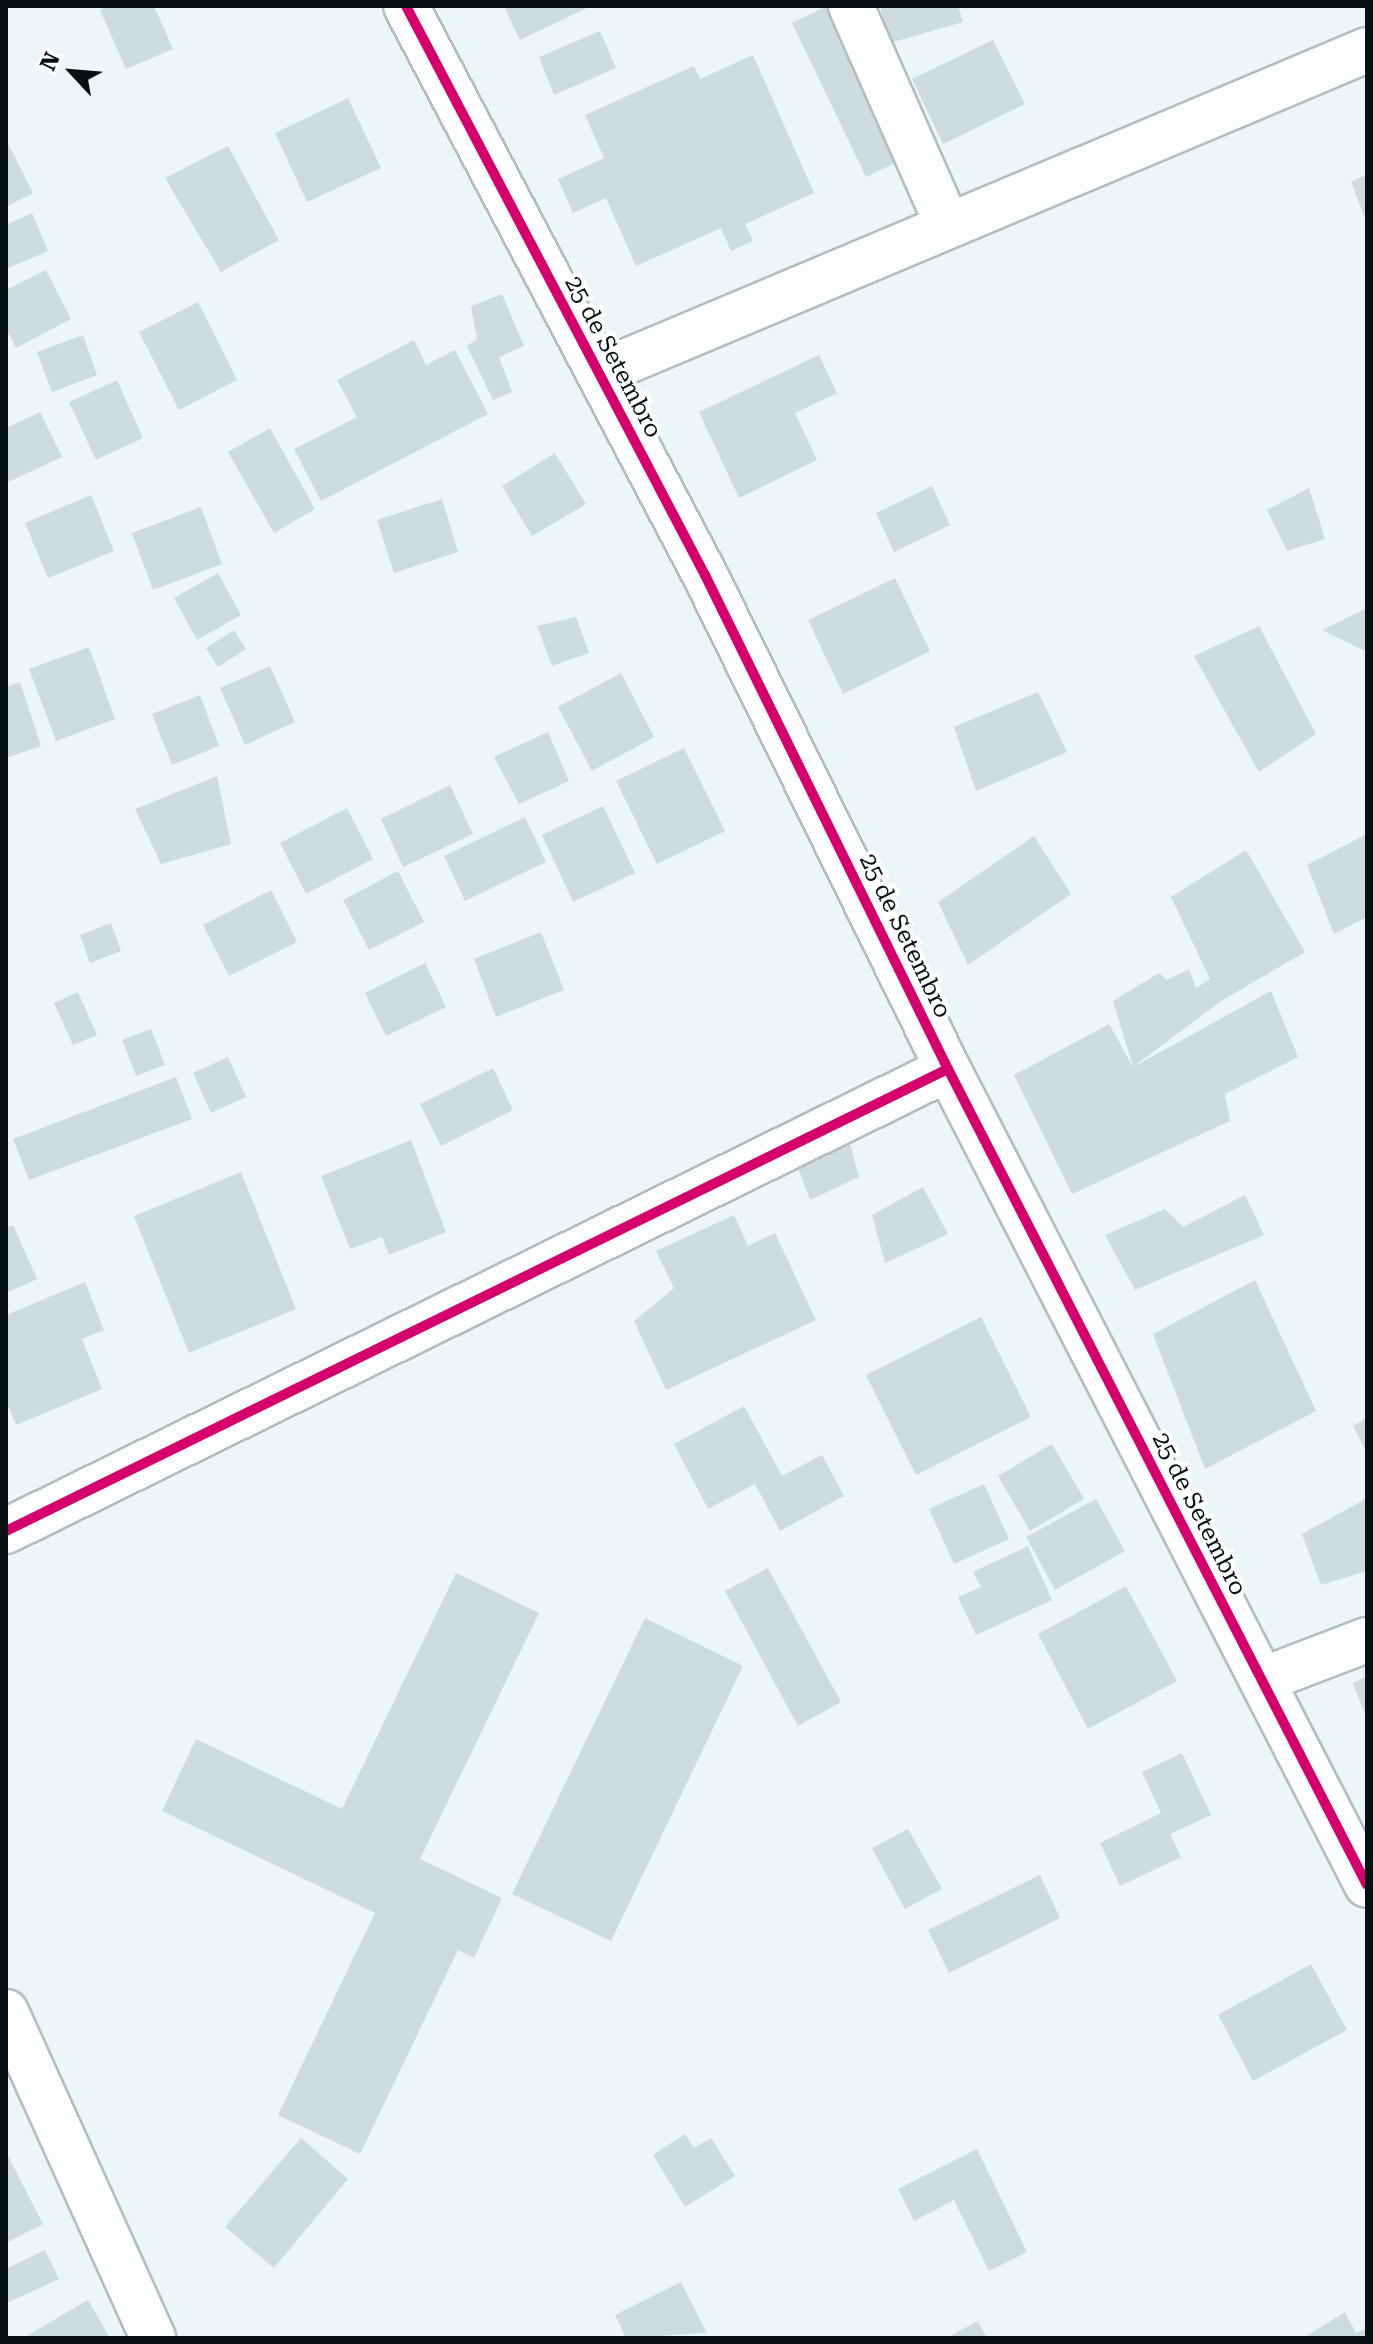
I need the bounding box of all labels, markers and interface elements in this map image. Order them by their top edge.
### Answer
north arrow [32,32,112,112]
text: N [35,48,65,74]
street label: 25 de Setembro [558,271,668,443]
street label: 25 de Setembro [853,849,957,1023]
street label: 25 de Setembro [1145,1428,1253,1600]

